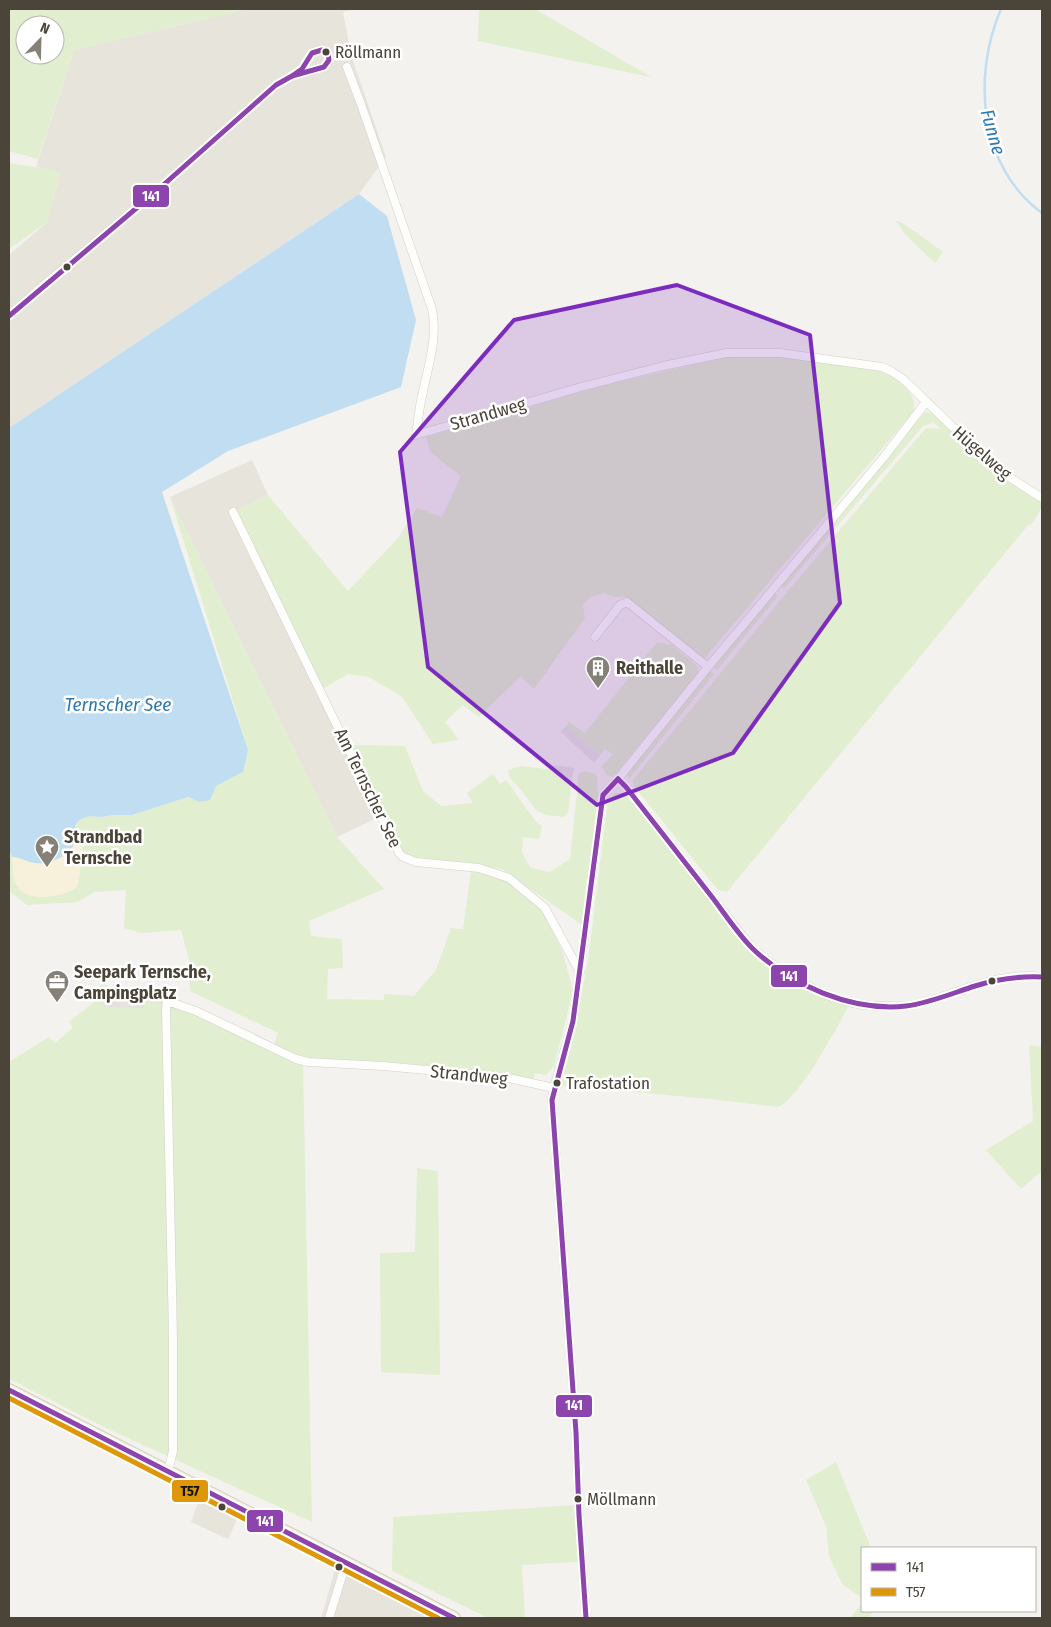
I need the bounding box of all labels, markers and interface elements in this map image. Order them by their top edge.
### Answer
north arrow [15,15,65,65]
text: N [38,19,52,38]
place label: Röllmann [335,42,401,63]
marker: Röllmann [321,47,331,57]
water label: Funne [976,107,1010,157]
line badge: 141 [132,184,170,208]
text: 141 [142,188,160,205]
unlabelled marker [62,262,72,272]
street label: Strandweg [448,393,529,435]
street label: Hügelweg [948,421,1017,485]
building icon: Reithalle [585,655,611,689]
place label: Reithalle [616,657,683,679]
water label: Ternscher See [65,693,171,716]
street label: Am Ternscher See [329,725,407,852]
place label: Strandbad Ternsche [64,826,142,869]
place icon: Strandbad Ternsche [34,834,60,868]
place label: Seepark Ternsche, Campingplatz [74,961,211,1004]
line badge: 141 [770,964,808,988]
text: 141 [780,968,798,985]
office icon: Seepark Ternsche, Campingplatz [44,969,70,1003]
unlabelled marker [987,976,997,986]
street label: Strandweg [429,1060,509,1090]
place label: Trafostation [566,1073,650,1094]
marker: Trafostation [552,1078,562,1088]
line badge: 141 [555,1394,593,1418]
text: 141 [565,1397,583,1414]
line badge: T57 [171,1479,209,1503]
text: T57 [180,1483,200,1500]
place label: Möllmann [587,1489,656,1510]
marker: Möllmann [573,1494,583,1504]
unlabelled marker [217,1502,227,1512]
line badge: 141 [246,1509,284,1533]
text: 141 [256,1513,274,1530]
legend [861,1547,1036,1612]
text: 141 [906,1558,924,1576]
unlabelled marker [334,1562,344,1572]
text: T57 [906,1583,925,1601]

